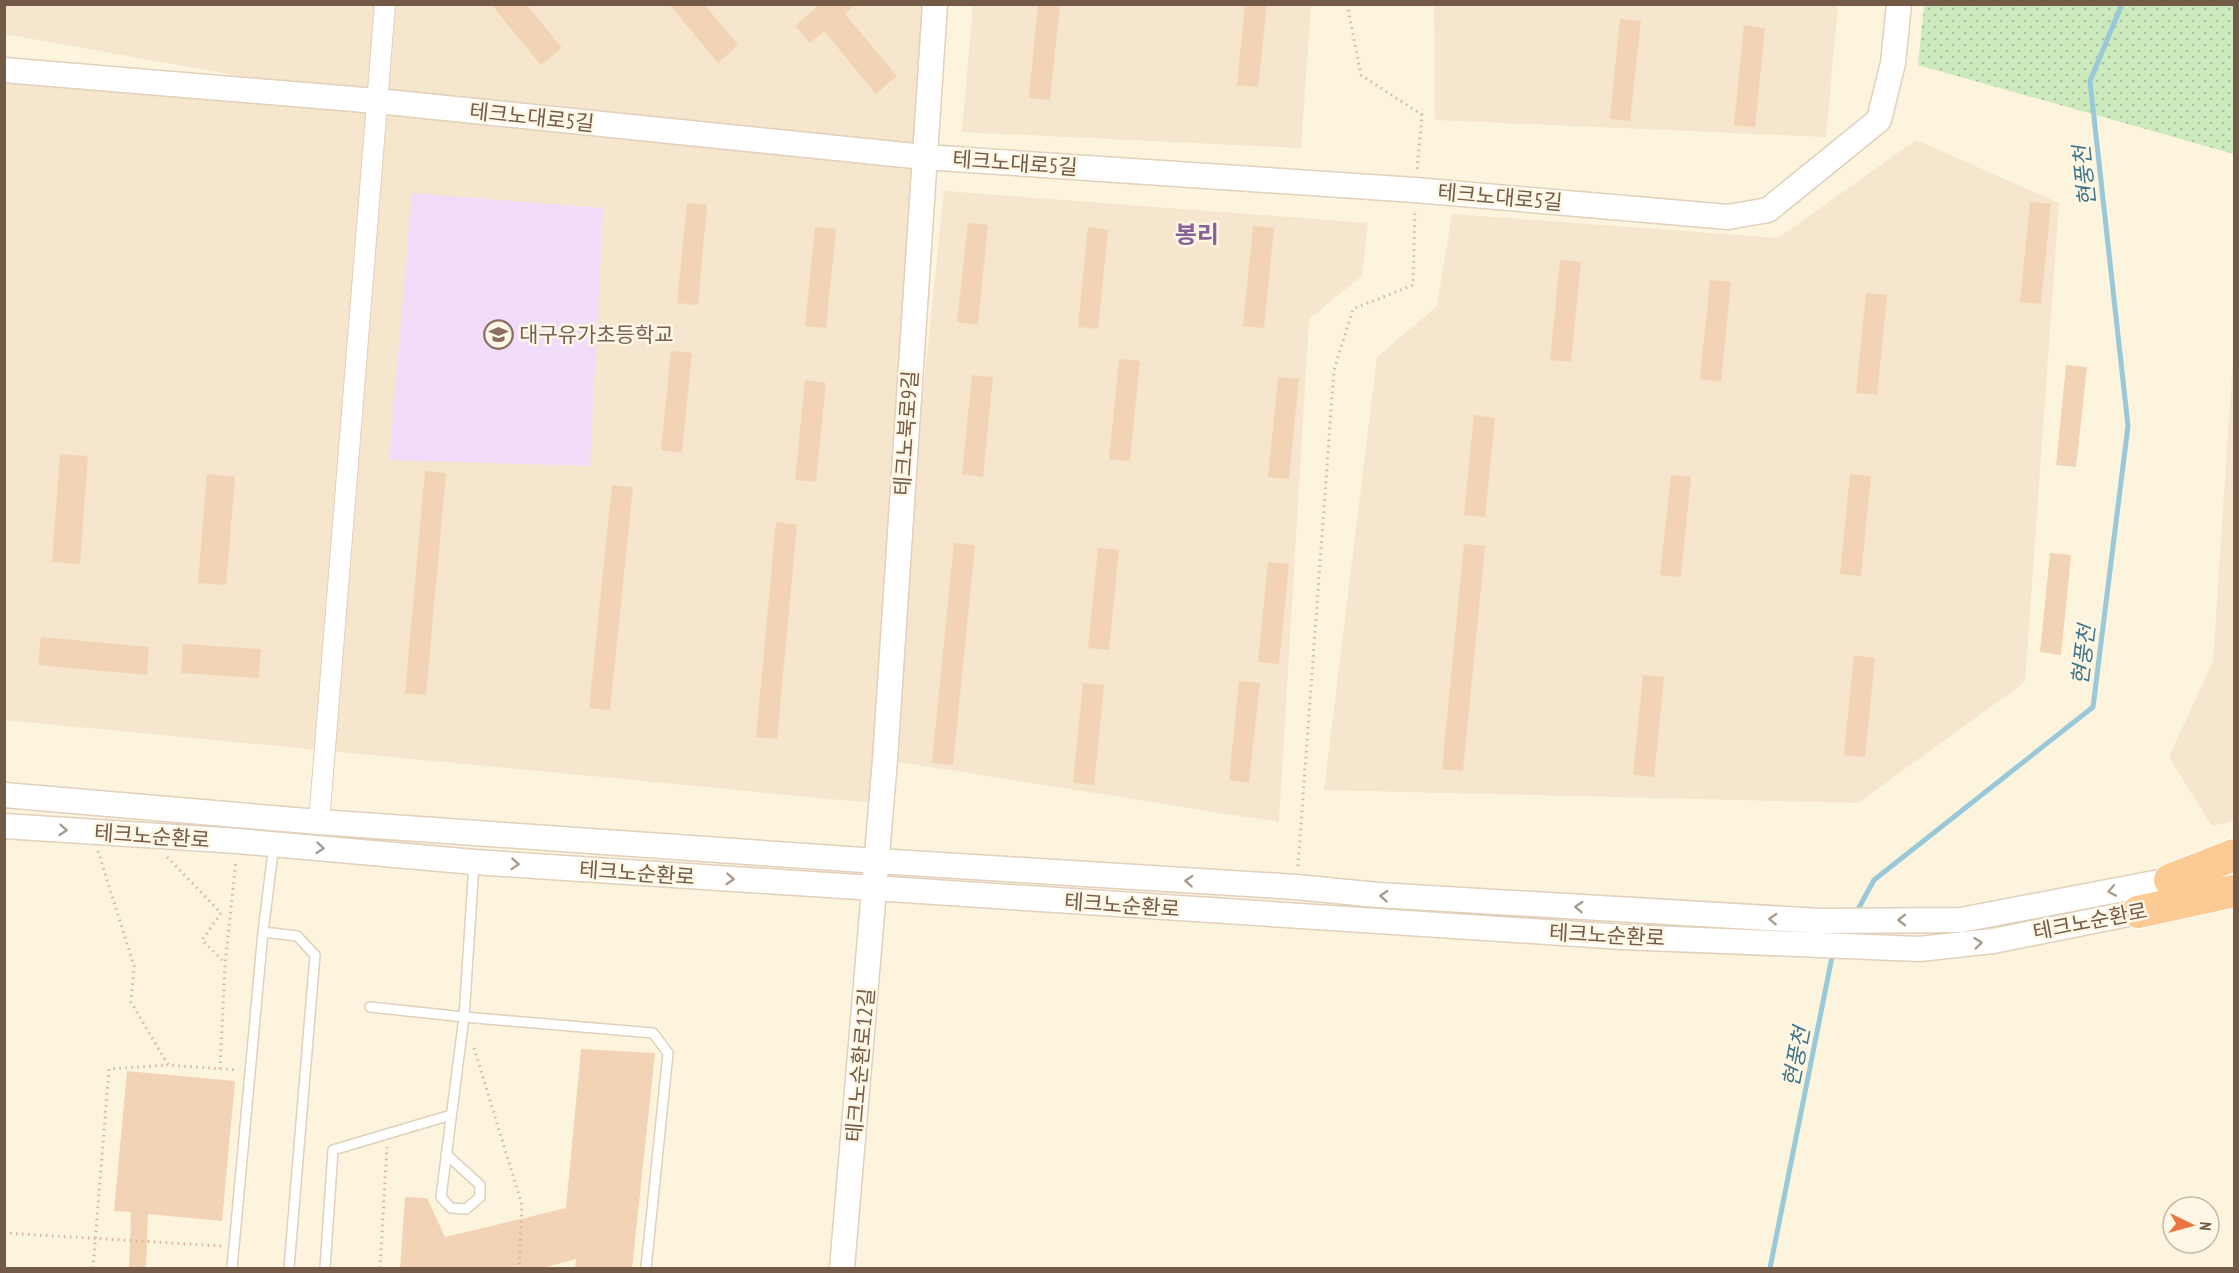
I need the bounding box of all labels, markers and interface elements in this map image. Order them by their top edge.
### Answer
street label: 테크노대로5길 [468,97,596,137]
water label: 현풍천 [2067,142,2101,208]
street label: 테크노대로5길 [952,145,1078,181]
street label: 테크노대로5길 [1436,178,1564,216]
district label: 봉리 [1175,219,1219,250]
school or university icon: 대구유가초등학교 [482,318,514,350]
place label: 대구유가초등학교 [519,321,674,348]
street label: 테크노북로9길 [888,370,924,496]
water label: 현풍천 [2065,620,2101,687]
street label: 테크노순환로 [93,818,211,854]
one-way arrow [58,823,67,836]
one-way arrow [316,841,325,854]
street label: 테크노순환로 [578,855,696,891]
one-way arrow [510,858,519,871]
one-way arrow [726,872,735,885]
one-way arrow [1185,874,1194,887]
one-way arrow [2108,884,2118,897]
street label: 테크노순환로 [1063,887,1181,923]
one-way arrow [1379,889,1388,902]
street label: 테크노순환로 [2031,897,2149,945]
one-way arrow [1574,901,1583,914]
one-way arrow [1769,912,1778,925]
one-way arrow [1898,914,1907,926]
street label: 테크노순환로 [1548,918,1666,952]
one-way arrow [1973,937,1982,949]
street label: 테크노순환로12길 [840,987,880,1143]
water label: 현풍천 [1776,1022,1816,1089]
north arrow [2161,1195,2221,1255]
text: N [2196,1221,2216,1231]

